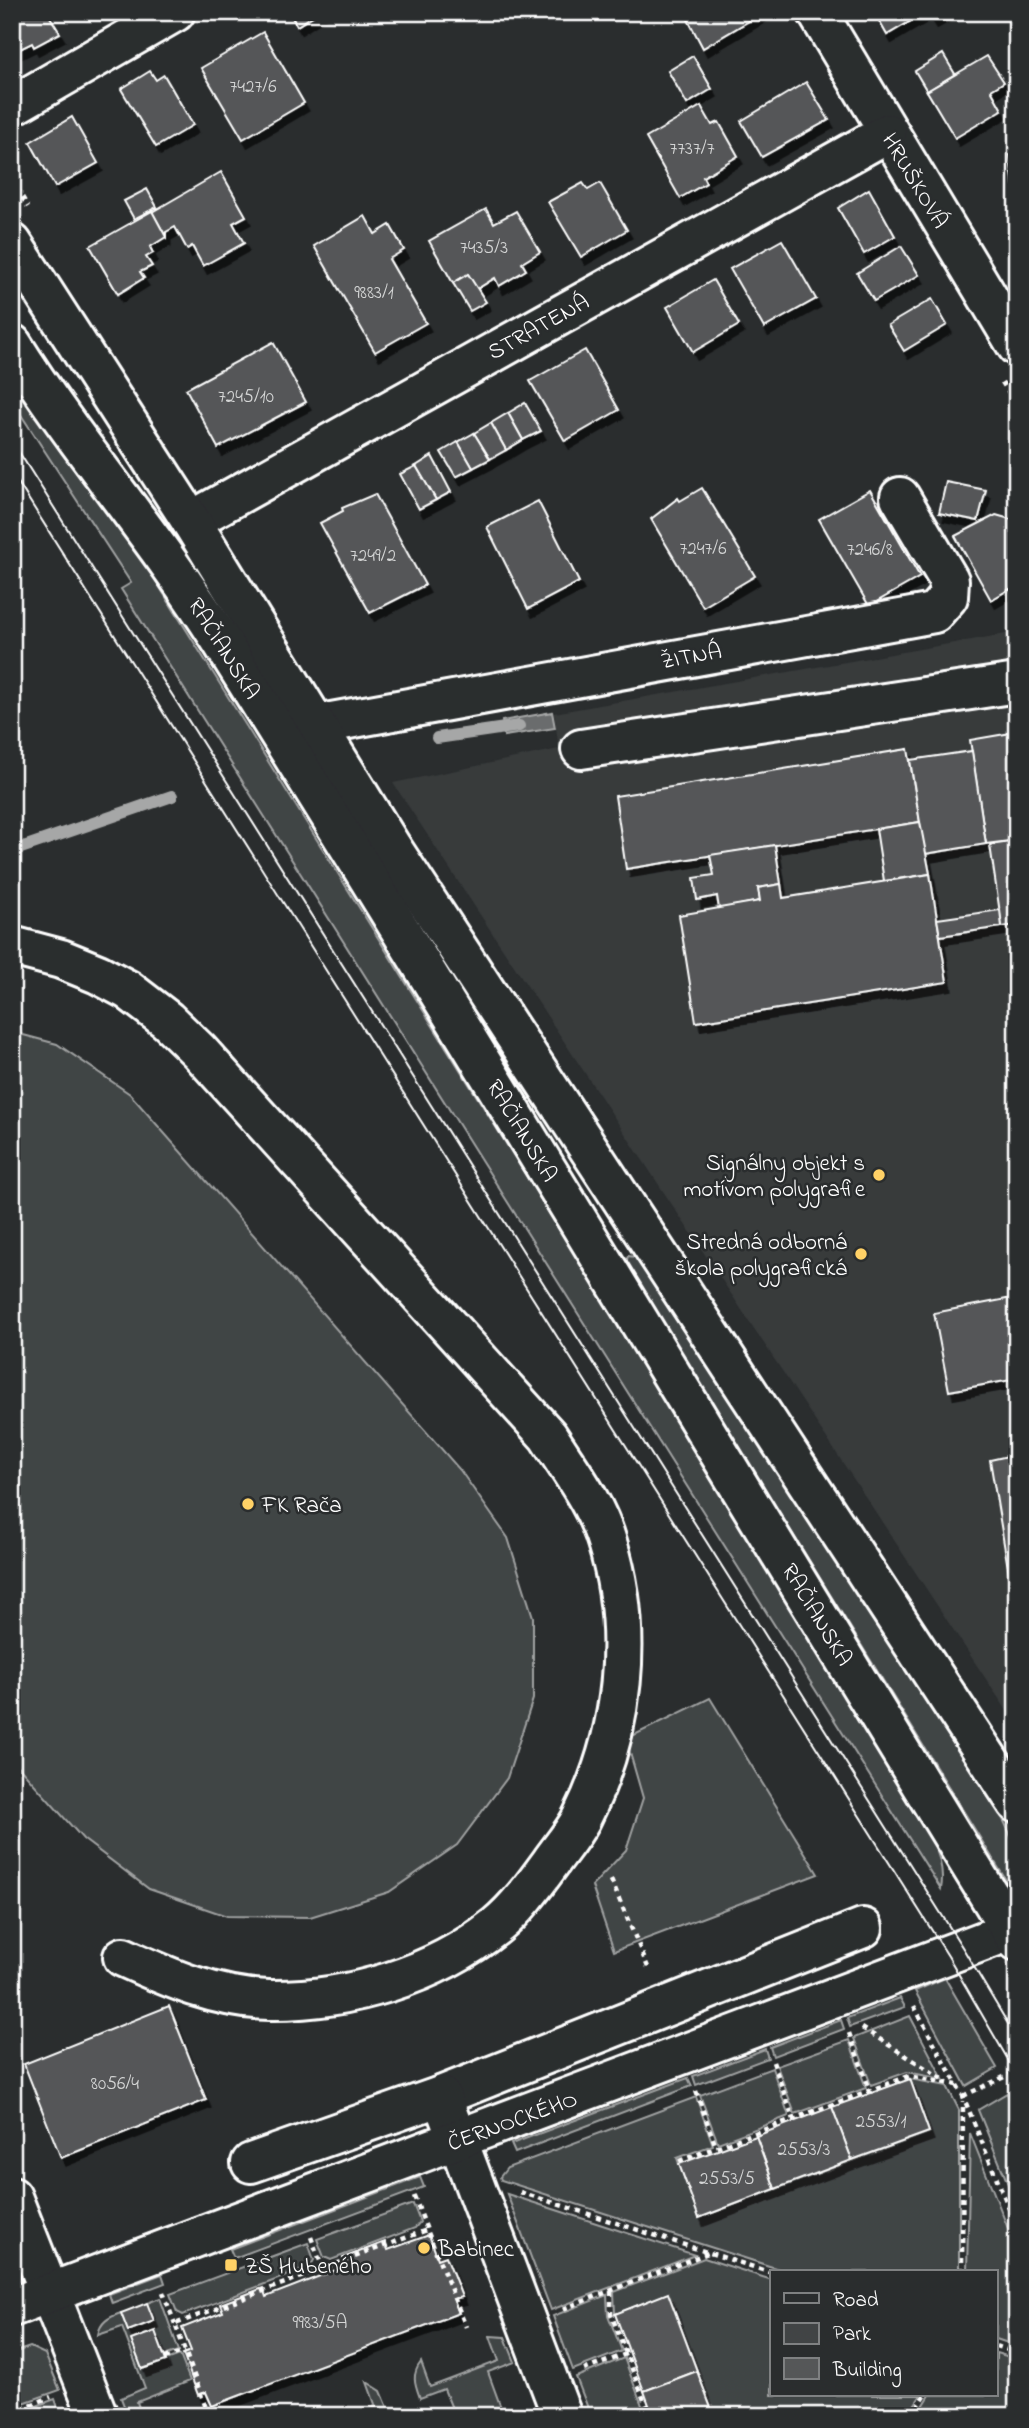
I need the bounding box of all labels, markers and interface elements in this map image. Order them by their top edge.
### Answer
house number: 7427/6 [229,74,277,101]
street label: HRUŠKOVÁ [872,127,956,235]
house number: 7737/7 [669,136,715,163]
house number: 7435/3 [460,235,508,262]
house number: 9883/1 [354,280,394,307]
street label: STRATENÁ [482,286,596,370]
house number: 7245/10 [218,384,274,411]
house number: 7247/6 [679,536,727,563]
house number: 7246/8 [847,537,893,564]
house number: 7249/2 [350,543,396,570]
street label: RAČIANSKA [178,592,267,707]
street label: ŽITNÁ [658,635,725,679]
street label: RAČIANSKA [477,1074,565,1189]
place label: Signálny objekt s motívom polygrafie [683,1148,866,1209]
marker: Signálny objekt s motívom polygrafie [871,1167,887,1183]
place label: Stredná odborná škola polygrafická [675,1227,847,1288]
marker: Stredná odborná škola polygrafická [853,1246,869,1262]
place label: FK Rača [261,1490,342,1523]
marker: FK Rača [240,1496,256,1512]
street label: RAČIANSKA [772,1558,860,1673]
house number: 8056/4 [91,2071,139,2098]
street label: ČERNOCKÉHO [443,2084,582,2161]
house number: 2553/1 [856,2109,906,2136]
house number: 2553/3 [778,2137,831,2164]
house number: 2553/5 [699,2166,755,2193]
place label: Babinec [437,2234,515,2267]
marker: Babinec [416,2240,432,2256]
place label: ZŠ Hubeného [245,2251,372,2284]
marker: ZŠ Hubeného [223,2257,239,2273]
legend [770,2270,998,2396]
text: Road [833,2286,879,2316]
house number: 9983/5A [293,2310,347,2337]
text: Park [833,2320,872,2350]
text: Building [832,2356,902,2388]

